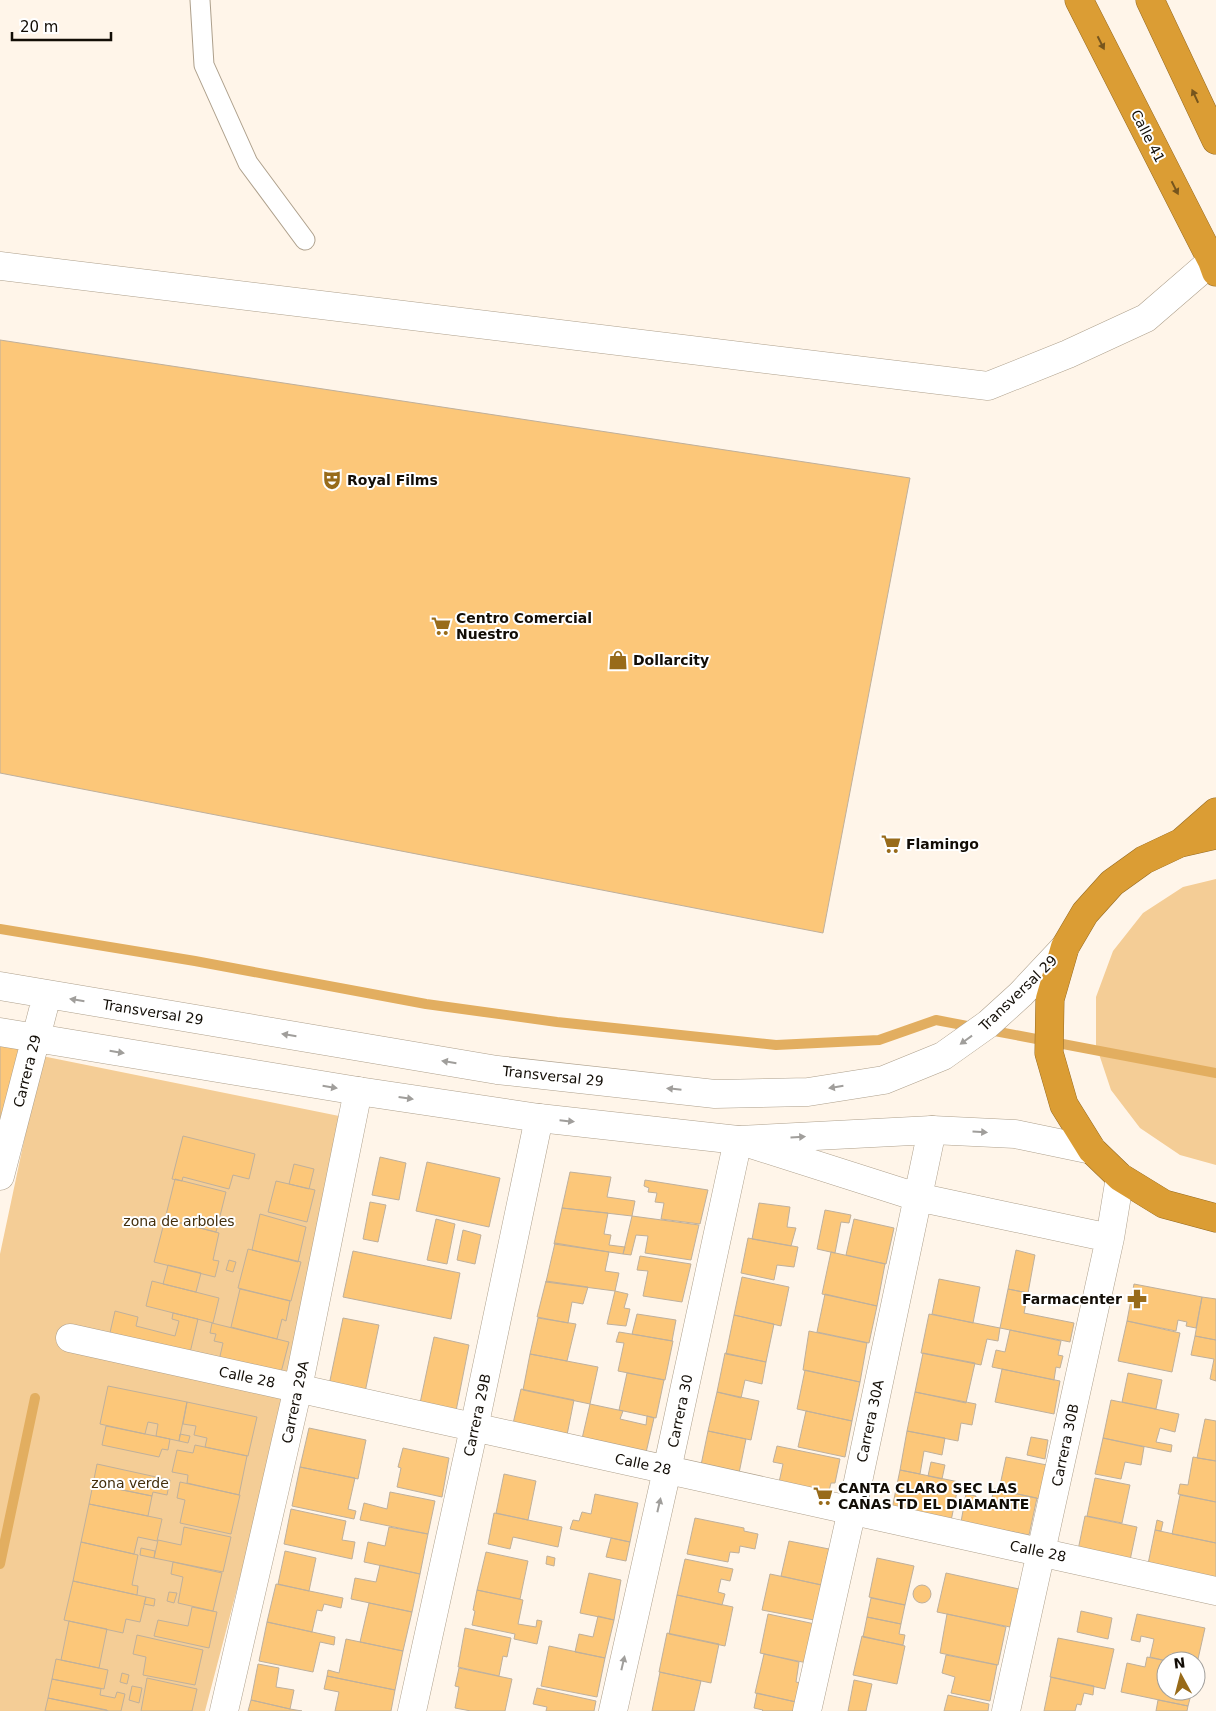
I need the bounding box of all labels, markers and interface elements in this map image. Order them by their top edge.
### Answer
scale bar [12,10,111,42]
text: 20 m [20,18,58,36]
one-way arrow [1097,36,1105,51]
one-way arrow [1191,89,1199,103]
street label: Calle 41 [1128,107,1168,165]
one-way arrow [1171,181,1179,196]
theatre icon: Royal Films [321,469,343,491]
place label: Royal Films [347,472,438,488]
place label: Centro Comercial Nuestro [456,610,592,642]
supermarket icon: Centro Comercial Nuestro [430,615,452,637]
shop icon: Dollarcity [607,649,629,671]
place label: Dollarcity [633,652,709,668]
supermarket icon: Flamingo [880,833,902,855]
place label: Flamingo [906,836,979,852]
street label: Transversal 29 [975,952,1060,1035]
one-way arrow [68,995,84,1003]
street label: Transversal 29 [101,996,204,1028]
one-way arrow [280,1031,296,1039]
street label: Carrera 29 [10,1033,44,1109]
one-way arrow [959,1035,973,1045]
one-way arrow [110,1048,126,1056]
one-way arrow [441,1057,457,1065]
street label: Transversal 29 [501,1063,604,1089]
one-way arrow [322,1083,338,1091]
one-way arrow [828,1084,844,1092]
one-way arrow [666,1085,682,1093]
one-way arrow [398,1094,414,1102]
one-way arrow [559,1117,575,1125]
one-way arrow [973,1129,989,1137]
one-way arrow [790,1133,806,1141]
park label: zona de arboles [123,1213,235,1229]
pharmacy icon: Farmacenter [1126,1288,1148,1310]
place label: Farmacenter [1022,1291,1122,1307]
street label: Carrera 29A [278,1359,312,1445]
street label: Calle 28 [217,1363,277,1391]
street label: Carrera 29B [460,1372,494,1458]
street label: Carrera 30 [664,1373,696,1449]
street label: Carrera 30A [853,1378,887,1464]
street label: Carrera 30B [1048,1402,1082,1488]
street label: Calle 28 [613,1450,673,1478]
park label: zona verde [91,1475,169,1491]
place label: CANTA CLARO SEC LAS CAÑAS TD EL DIAMANTE [838,1480,1029,1512]
supermarket icon: CANTA CLARO SEC LAS CAÑAS TD EL DIAMANTE [812,1485,834,1507]
one-way arrow [655,1497,663,1512]
street label: Calle 28 [1008,1537,1068,1565]
north arrow [1156,1651,1206,1701]
text: N [1173,1654,1186,1672]
one-way arrow [620,1655,628,1671]

